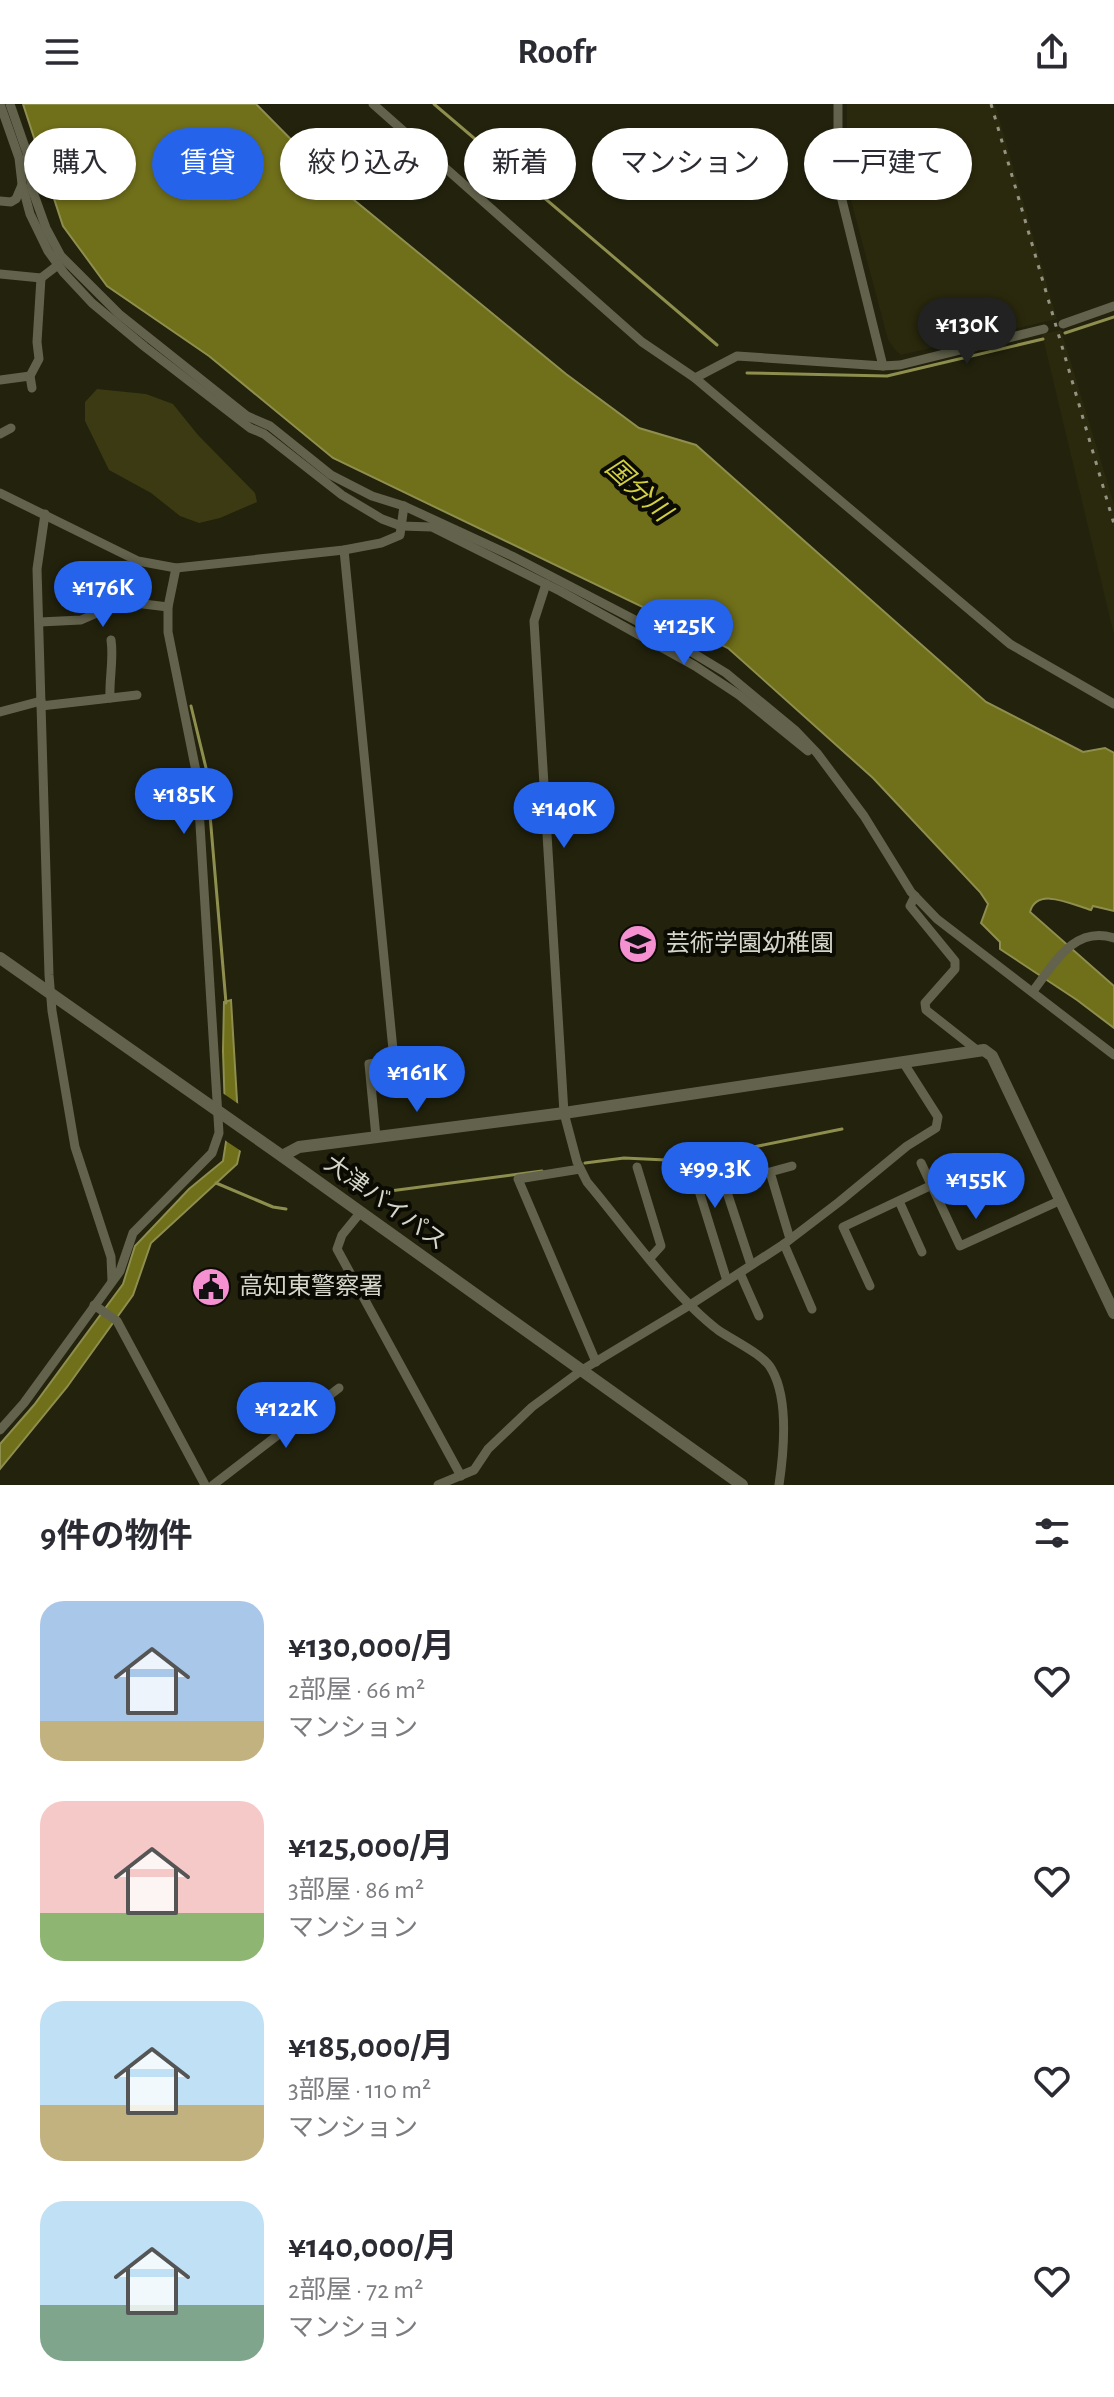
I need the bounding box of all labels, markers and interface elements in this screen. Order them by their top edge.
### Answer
icon: menu [40,30,84,74]
icon: share [1030,30,1074,74]
text: Roofr [517,34,597,70]
chip: 購入 [24,128,136,200]
chip: 賃貸 [152,128,264,200]
chip: 絞り込み [280,128,448,200]
chip: 新着 [464,128,576,200]
chip: マンション [592,128,788,200]
chip: 一戸建て [804,128,972,200]
pin: ¥130K [911,298,1023,366]
text: ¥130K [936,311,998,337]
water label: 国分川 [601,453,678,528]
pin: ¥176K [47,561,159,629]
text: ¥176K [72,574,134,600]
pin: ¥125K [628,599,740,667]
text: ¥125K [653,612,715,638]
pin: ¥185K [128,768,240,836]
text: ¥185K [153,781,215,807]
pin: ¥140K [508,782,620,850]
text: ¥140K [532,795,596,821]
school or university icon: 芸術学園幼稚園 [617,923,659,965]
place label: 芸術学園幼稚園 [666,930,834,956]
pin: ¥161K [361,1046,473,1114]
text: ¥161K [387,1059,447,1085]
pin: ¥99.3K [650,1142,780,1210]
street label: 大津バイパス [320,1149,451,1255]
pin: ¥155K [920,1153,1032,1221]
text: ¥99.3K [679,1155,751,1181]
text: ¥155K [946,1166,1006,1192]
public building icon: 高知東警察署 [190,1266,232,1308]
place label: 高知東警察署 [239,1273,383,1299]
pin: ¥122K [230,1382,342,1450]
text: ¥122K [255,1395,317,1421]
icon: filters [1030,1511,1074,1555]
text: 9件の物件 [40,1520,192,1554]
text: ¥130,000/月 [288,1630,455,1664]
icon: home [104,1633,200,1729]
icon: heart [1030,1659,1074,1703]
text: 2部屋 · 66 m² [288,1677,425,1703]
text: マンション [288,1715,418,1741]
text: ¥125,000/月 [288,1830,453,1864]
icon: home [104,1833,200,1929]
icon: heart [1030,1859,1074,1903]
text: 3部屋 · 86 m² [288,1877,424,1903]
text: マンション [288,1915,418,1941]
text: ¥185,000/月 [288,2030,454,2064]
icon: home [104,2033,200,2129]
icon: heart [1030,2059,1074,2103]
text: 3部屋 · 110 m² [288,2077,431,2103]
text: マンション [288,2115,418,2141]
text: ¥140,000/月 [288,2230,458,2264]
icon: home [104,2233,200,2329]
icon: heart [1030,2259,1074,2303]
text: 2部屋 · 72 m² [288,2277,423,2303]
text: マンション [288,2315,418,2341]

